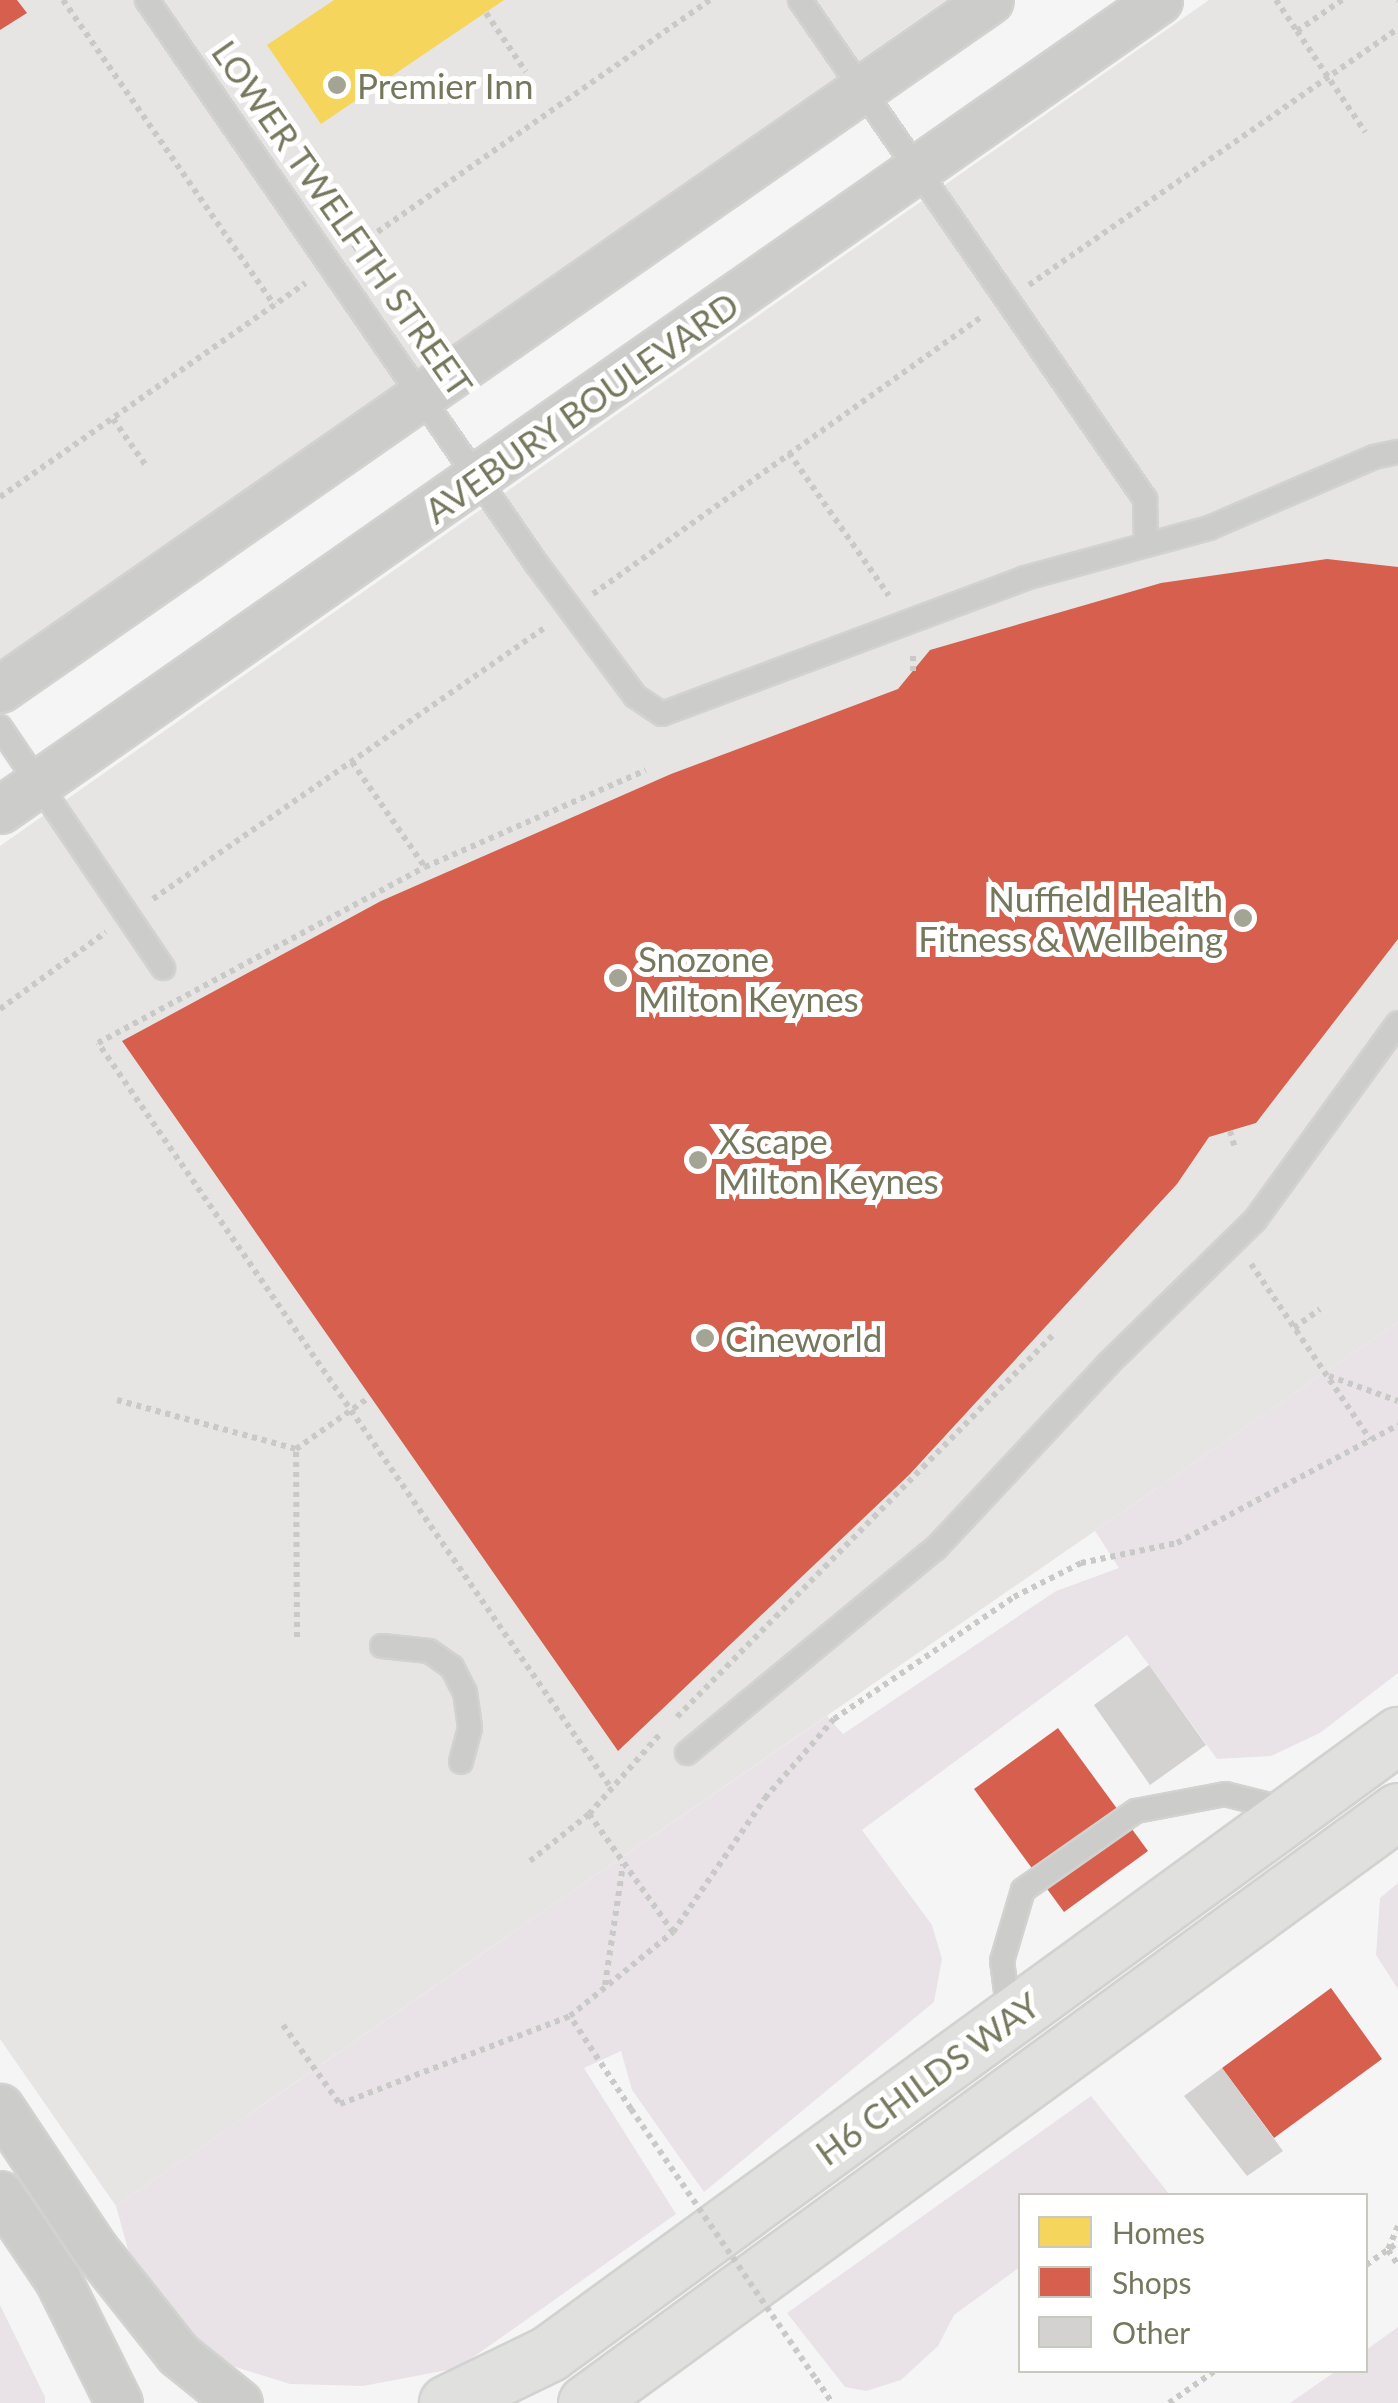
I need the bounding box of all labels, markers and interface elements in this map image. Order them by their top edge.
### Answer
street label: LOWER TWELFTH STREET [204,32,482,404]
place label: Premier Inn [357,64,534,106]
marker: Premier Inn [326,74,348,96]
street label: AVEBURY BOULEVARD [416,282,746,532]
place label: Nuffield Health Fitness & Wellbeing [918,877,1223,959]
marker: Nuffield Health Fitness & Wellbeing [1232,907,1254,929]
place label: Snozone Milton Keynes [638,937,859,1019]
marker: Snozone Milton Keynes [607,967,629,989]
place label: Xscape Milton Keynes [718,1119,939,1201]
marker: Xscape Milton Keynes [687,1149,709,1171]
place label: Cineworld [725,1317,882,1359]
marker: Cineworld [694,1327,716,1349]
street label: H6 CHILDS WAY [807,1983,1047,2173]
legend [1018,2193,1368,2373]
text: Homes [1112,2214,1205,2250]
text: Shops [1112,2264,1192,2300]
text: Other [1112,2314,1190,2350]

